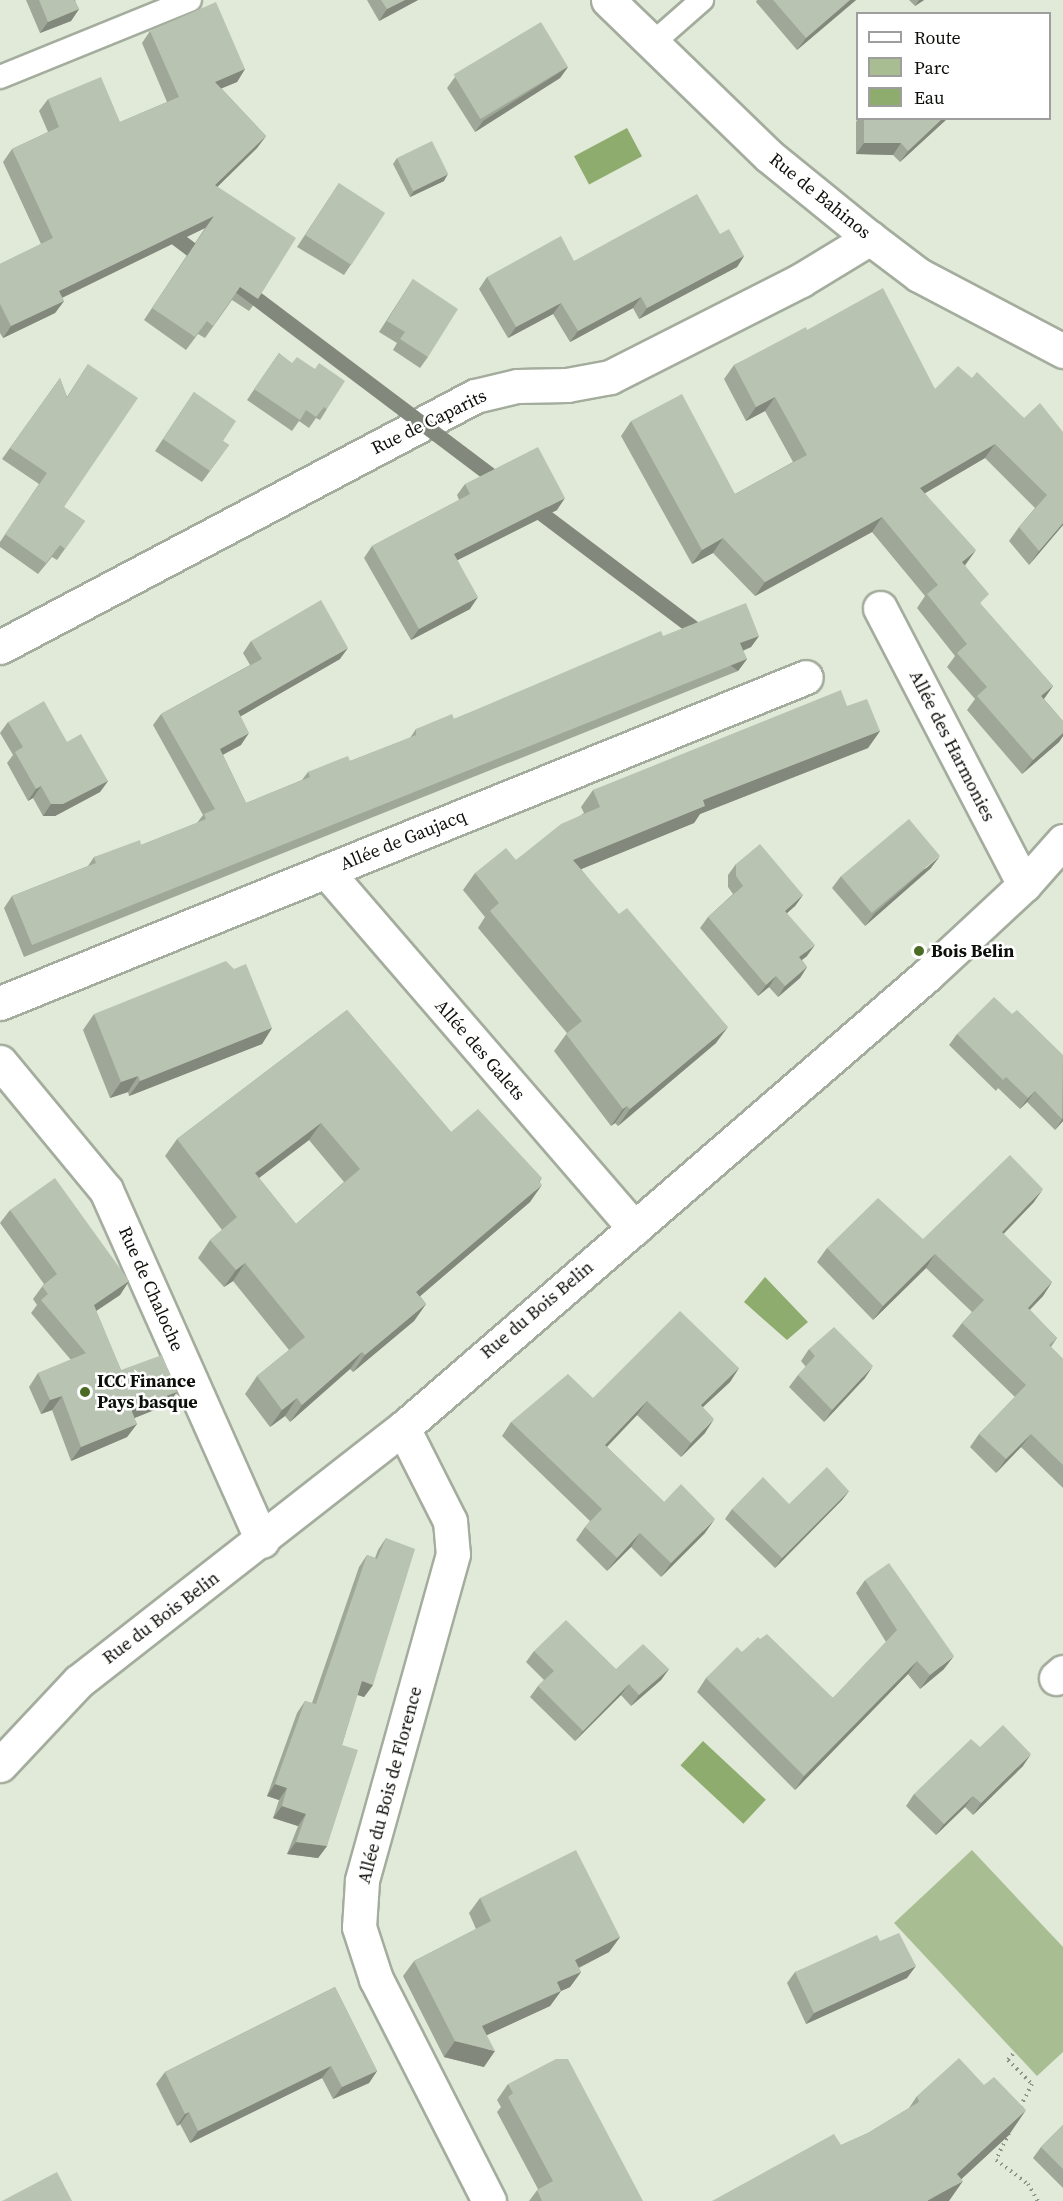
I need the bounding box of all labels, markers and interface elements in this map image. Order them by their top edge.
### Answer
legend [856,12,1051,120]
text: Route [914,25,961,50]
text: Parc [914,55,950,80]
text: Eau [914,85,945,110]
street label: Rue de Bahinos [765,149,875,243]
street label: Rue de Caparits [368,385,490,459]
street label: Allée des Harmonies [905,667,999,825]
street label: Allée de Gaujacq [337,805,469,875]
place label: Bois Belin [931,940,1014,962]
marker: Bois Belin [912,944,926,958]
street label: Allée des Galets [430,995,530,1105]
street label: Rue de Chaloche [114,1223,188,1355]
street label: Rue du Bois Belin [476,1257,598,1363]
place label: ICC Finance Pays basque [97,1371,198,1414]
marker: ICC Finance Pays basque [78,1385,92,1399]
street label: Rue du Bois Belin [98,1567,224,1669]
street label: Allée du Bois de Florence [353,1684,427,1886]

